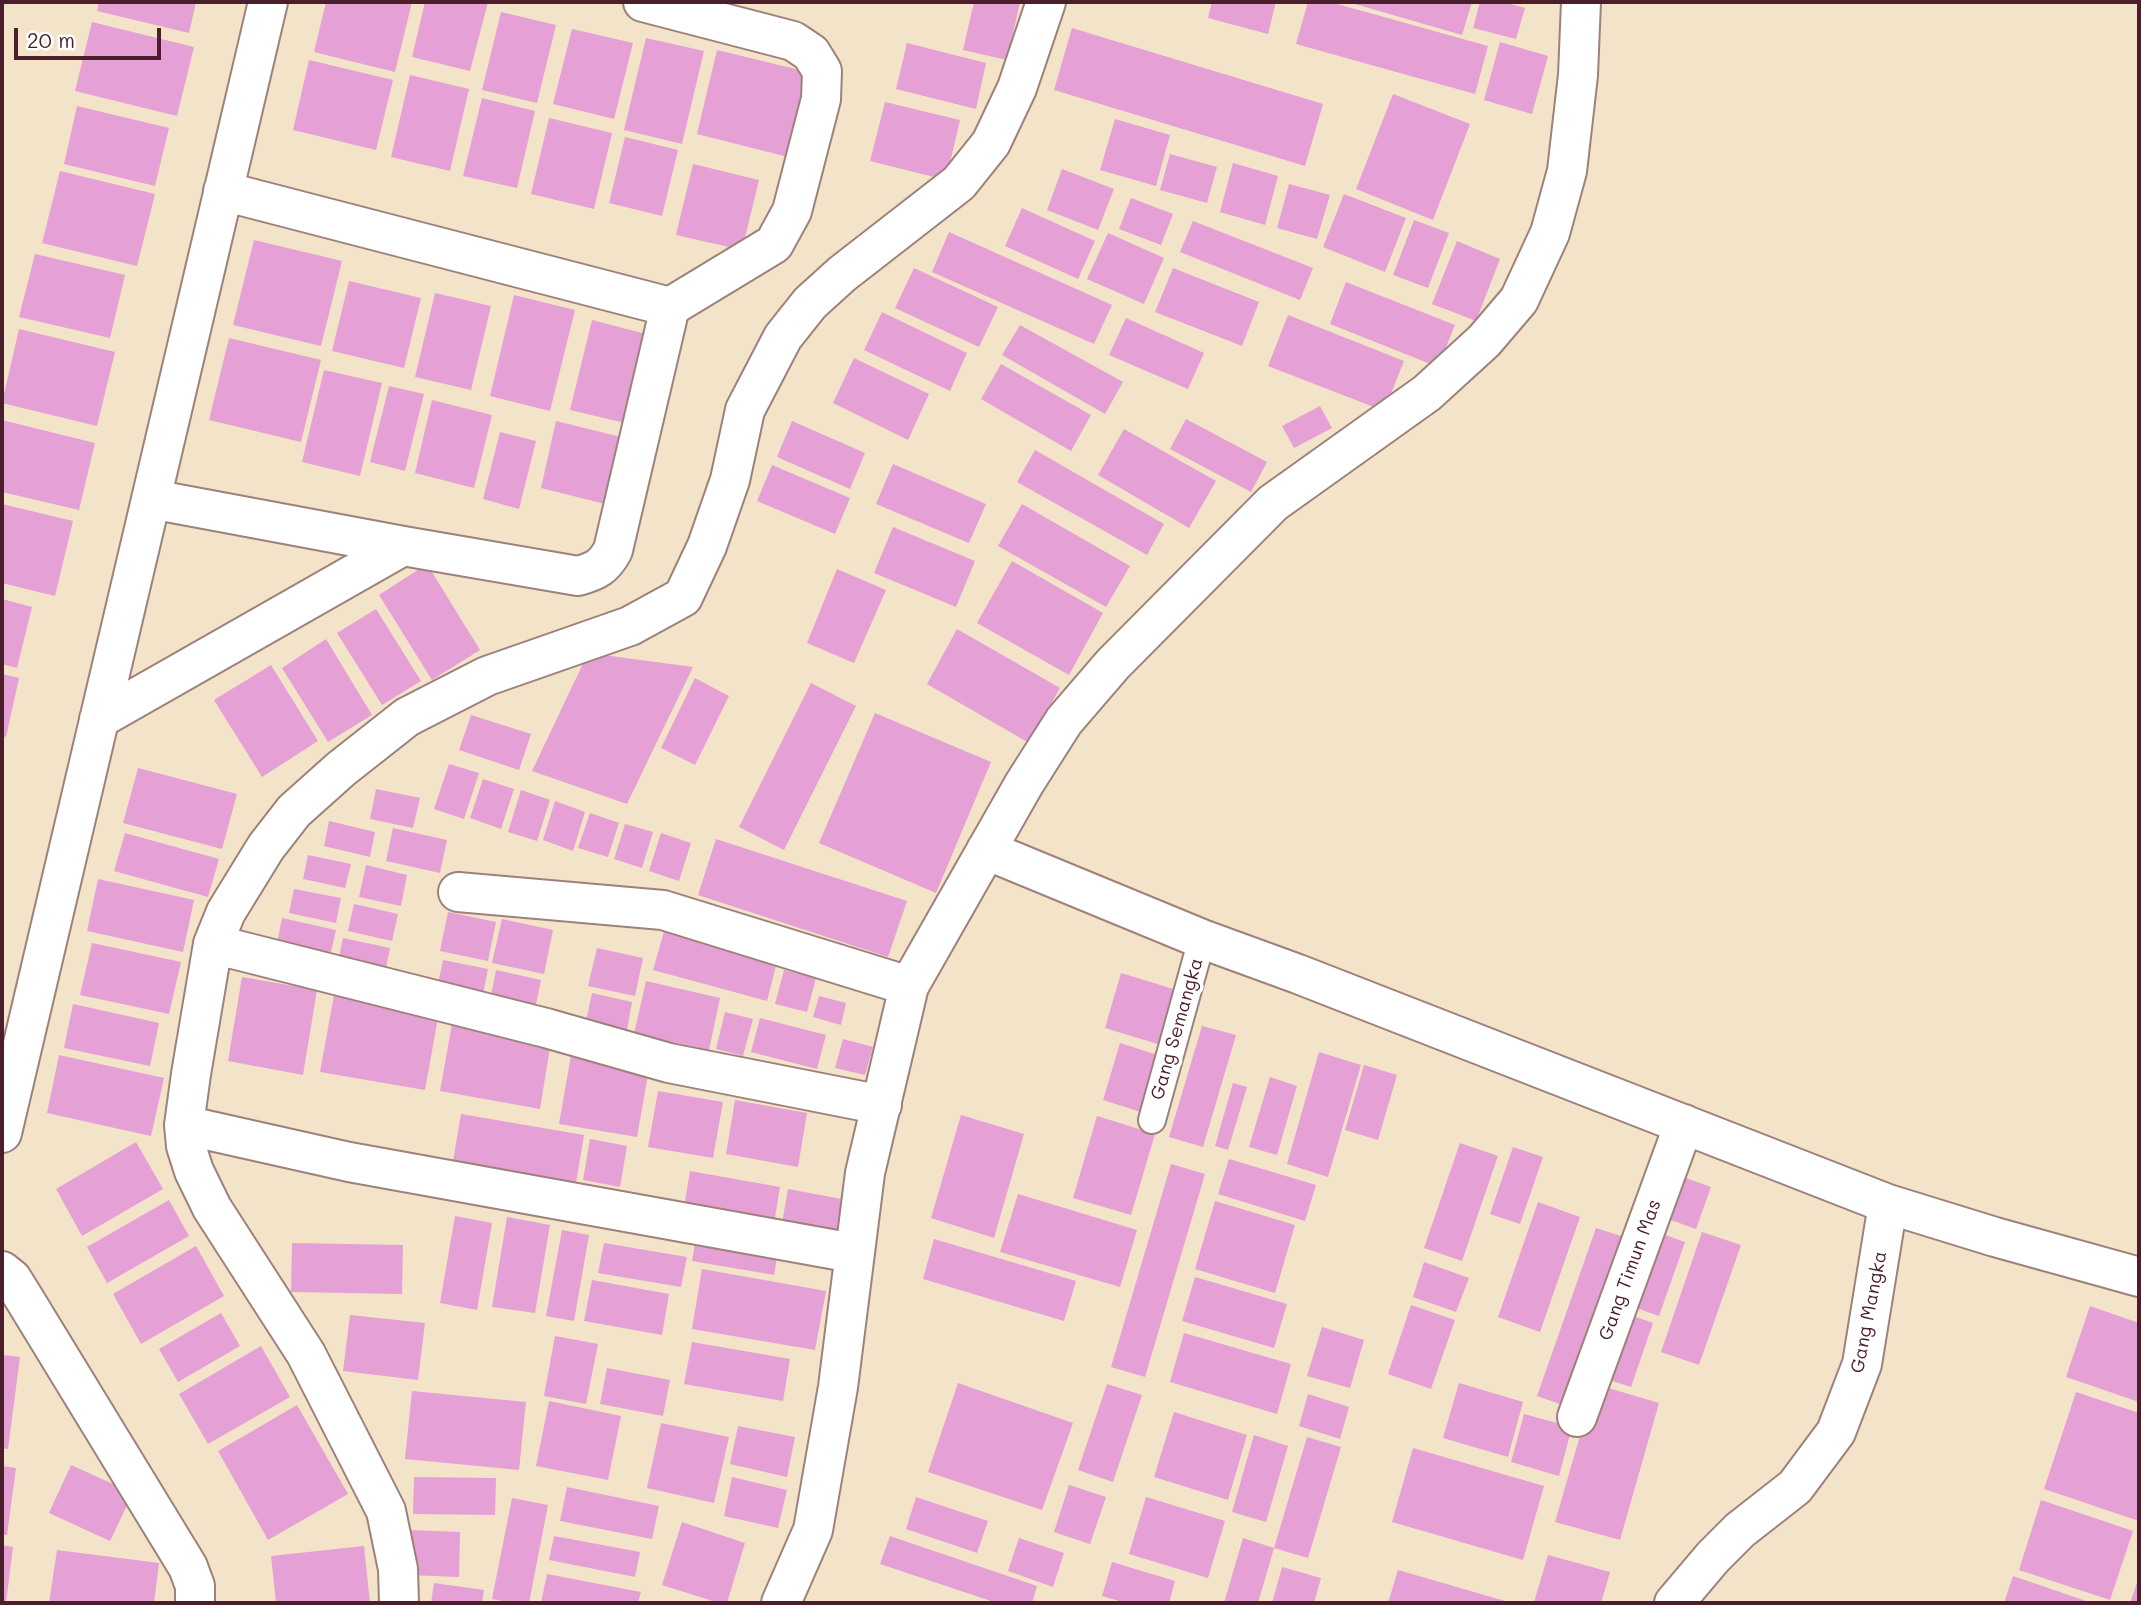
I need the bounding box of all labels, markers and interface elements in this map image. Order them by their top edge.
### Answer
scale bar [18,14,164,58]
text: 20 m [27,26,75,53]
street label: Gang Semangka [1146,955,1208,1103]
street label: Gang Timun Mas [1594,1196,1666,1344]
street label: Gang Mangka [1846,1249,1892,1375]

